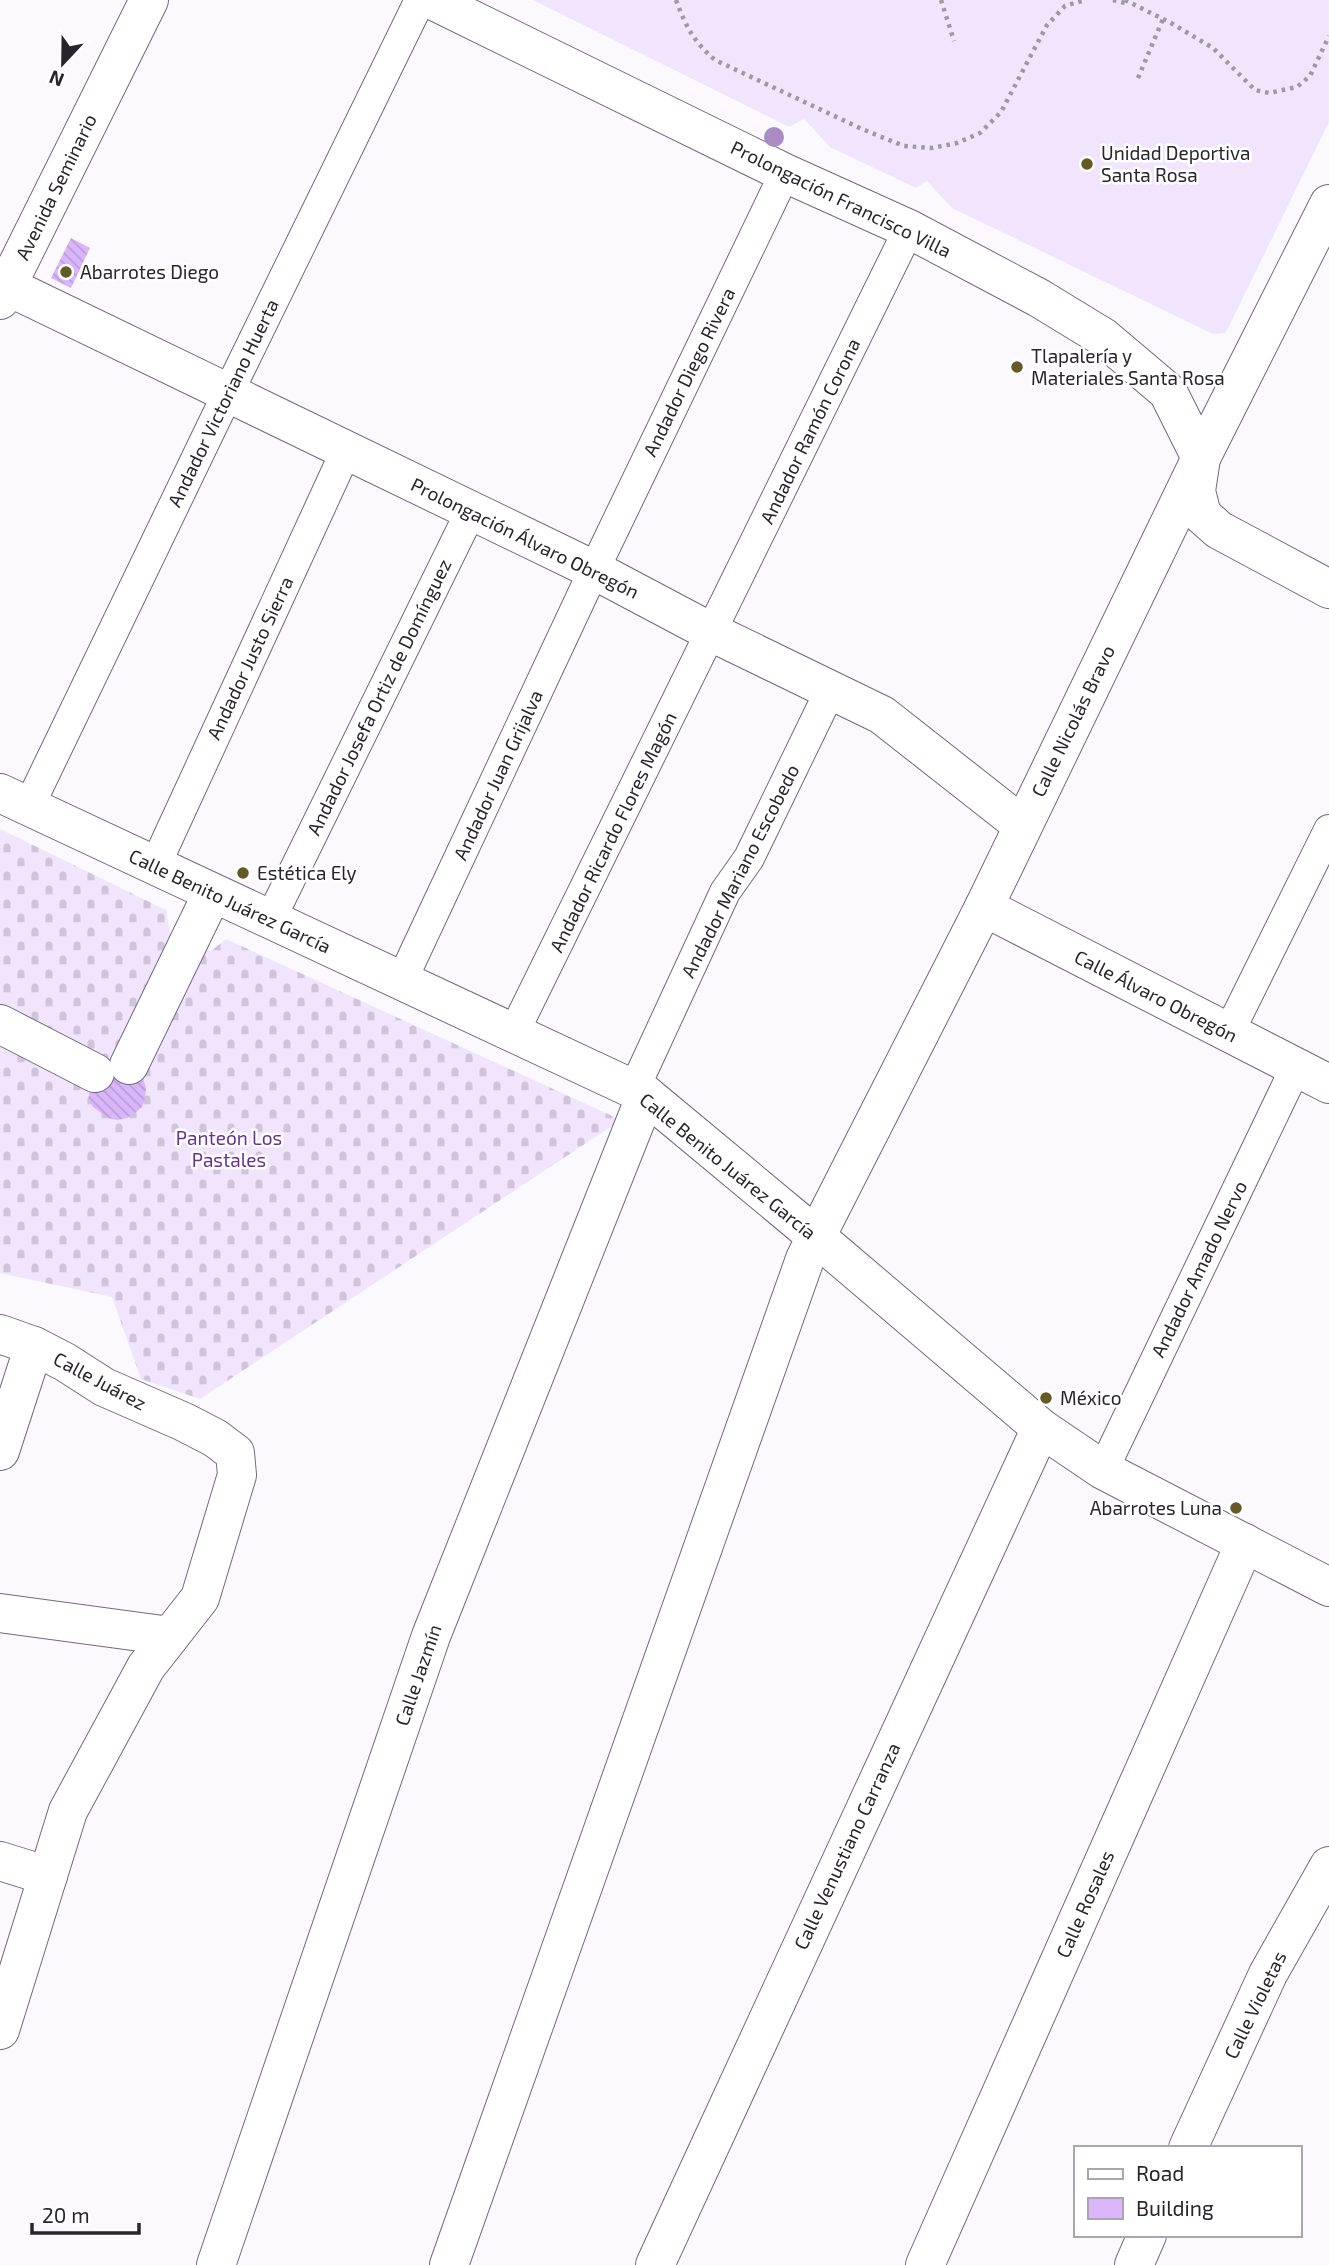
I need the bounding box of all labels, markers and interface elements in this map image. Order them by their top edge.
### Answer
north arrow [28,28,98,98]
text: N [46,66,67,92]
street label: Avenida Seminario [10,110,101,264]
street label: Prolongación Francisco Villa [727,135,955,262]
place label: Unidad Deportiva Santa Rosa [1101,141,1250,186]
marker: Unidad Deportiva Santa Rosa [1079,156,1095,172]
place label: Abarrotes Diego [80,260,219,283]
marker: Abarrotes Diego [58,264,74,280]
street label: Andador Diego Rivera [638,284,739,460]
street label: Andador Victoriano Huerta [162,295,283,510]
street label: Andador Ramón Corona [755,334,864,527]
place label: Tlapalería y Materiales Santa Rosa [1031,344,1225,389]
marker: Tlapalería y Materiales Santa Rosa [1009,359,1025,375]
street label: Prolongación Álvaro Obregón [408,472,643,603]
street label: Andador Josefa Ortiz de Domínguez [301,555,456,839]
street label: Andador Justo Sierra [202,573,297,743]
street label: Calle Nicolás Bravo [1026,641,1119,800]
street label: Andador Juan Grijalva [448,686,547,863]
street label: Andador Ricardo Flores Magón [544,708,681,956]
street label: Andador Mariano Escobedo [676,760,803,981]
street label: Calle Benito Juárez García [126,844,335,957]
place label: Estética Ely [257,861,357,884]
marker: Estética Ely [235,865,251,881]
street label: Calle Álvaro Obregón [1071,944,1242,1047]
street label: Calle Benito Juárez García [636,1087,821,1244]
park label: Panteón Los Pastales [176,1126,282,1171]
street label: Andador Amado Nervo [1146,1177,1251,1361]
street label: Calle Juárez [50,1347,150,1415]
place label: México [1060,1386,1122,1409]
marker: México [1038,1390,1054,1406]
place label: Abarrotes Luna [1090,1496,1222,1519]
marker: Abarrotes Luna [1228,1500,1244,1516]
street label: Calle Jazmín [389,1621,446,1729]
street label: Calle Venustiano Carranza [788,1739,905,1953]
street label: Calle Rosales [1051,1847,1118,1961]
street label: Calle Violetas [1219,1947,1290,2062]
legend [1074,2146,1301,2237]
text: Road [1136,2160,1184,2185]
scale bar [32,2192,138,2236]
text: Building [1136,2195,1214,2220]
text: 20 m [42,2202,90,2227]

